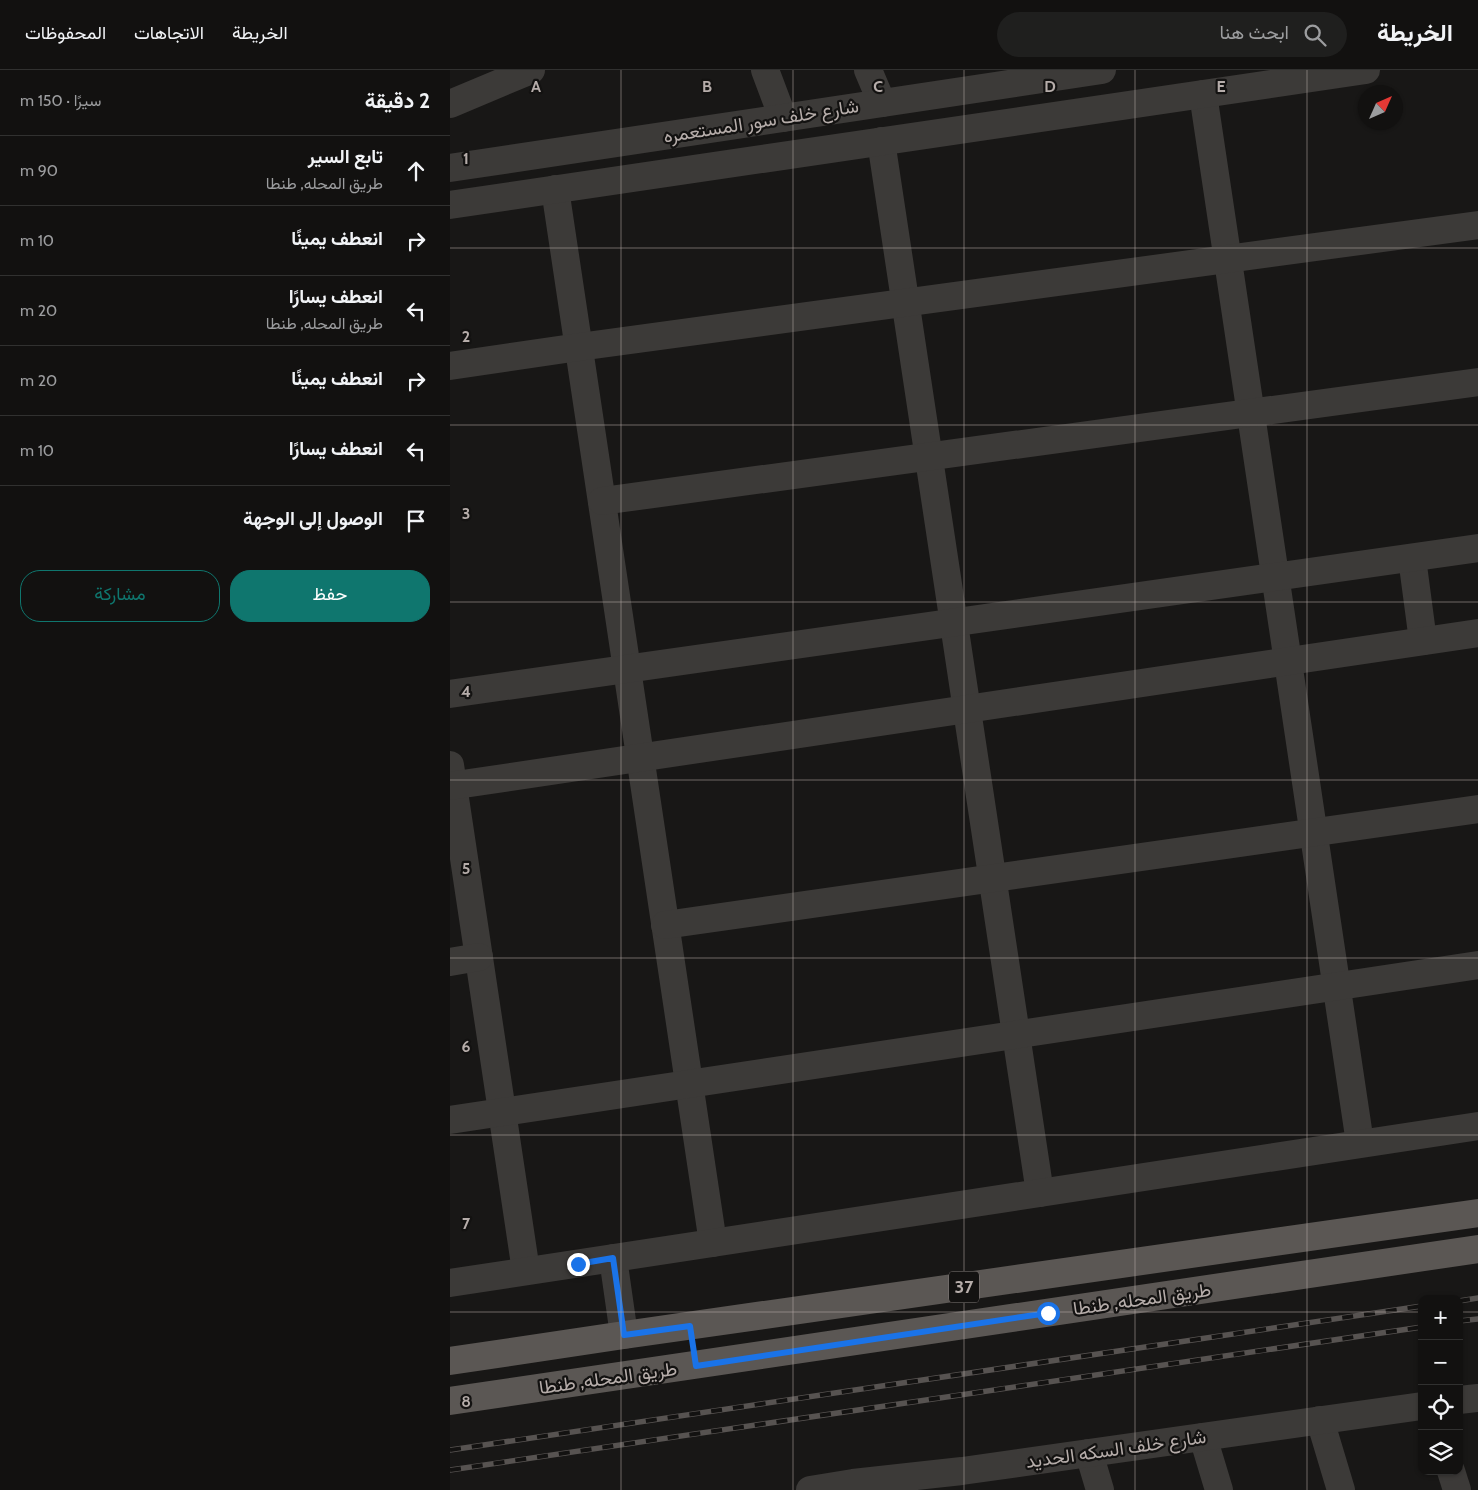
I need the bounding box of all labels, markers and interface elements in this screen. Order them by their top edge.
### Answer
search box [997,12,1347,57]
text: الخريطة [1377,18,1453,47]
text: ابحث هنا [1220,21,1289,44]
icon: search [1301,21,1329,49]
text: المحفوظات [25,22,106,44]
text: الاتجاهات [134,22,204,44]
text: الخريطة [232,22,288,44]
text: A [531,77,541,96]
text: B [702,77,712,96]
text: C [873,77,883,96]
text: D [1044,77,1056,96]
text: E [1216,77,1226,96]
north arrow [1358,85,1403,130]
text: 2 دقيقة [365,88,430,113]
text: سيرًا · 150 m [20,91,101,110]
street label: شارع خلف سور المستعمره [662,94,860,149]
text: تابع السير [308,145,383,168]
text: 1 [463,149,469,168]
icon: ahead [402,157,430,185]
text: 90 m [20,161,58,180]
text: طريق المحله, طنطا [266,174,383,193]
text: انعطف يمينًا [291,227,383,250]
icon: right [402,227,430,255]
text: 10 m [20,231,54,250]
text: انعطف يسارًا [289,285,383,308]
icon: left [402,297,430,325]
text: 20 m [20,301,57,320]
text: طريق المحله, طنطا [266,314,383,333]
text: 2 [462,327,470,346]
text: انعطف يمينًا [291,367,383,390]
icon: right [402,367,430,395]
text: 20 m [20,371,57,390]
text: انعطف يسارًا [289,437,383,460]
icon: left [402,437,430,465]
text: 10 m [20,441,54,460]
text: 3 [462,504,470,523]
text: الوصول إلى الوجهة [243,507,383,530]
icon: arrive [402,507,430,535]
button: مشاركة [20,570,220,622]
button: حفظ [230,570,430,622]
text: 4 [461,682,471,701]
text: 5 [462,859,470,878]
text: 6 [462,1037,471,1056]
text: 7 [462,1214,471,1233]
route end [567,1253,590,1276]
road number: 37 [949,1272,979,1302]
street label: طريق المحله, طنطا [1072,1278,1212,1320]
map controls [1418,1295,1463,1475]
button: + [1418,1295,1463,1340]
route start [1037,1302,1060,1325]
button: − [1418,1340,1463,1385]
street label: طريق المحله, طنطا [538,1357,678,1399]
button: locate [1418,1385,1463,1430]
text: 8 [461,1392,471,1411]
street label: شارع خلف السكه الحديد [1024,1425,1208,1474]
button: layers [1418,1430,1463,1475]

